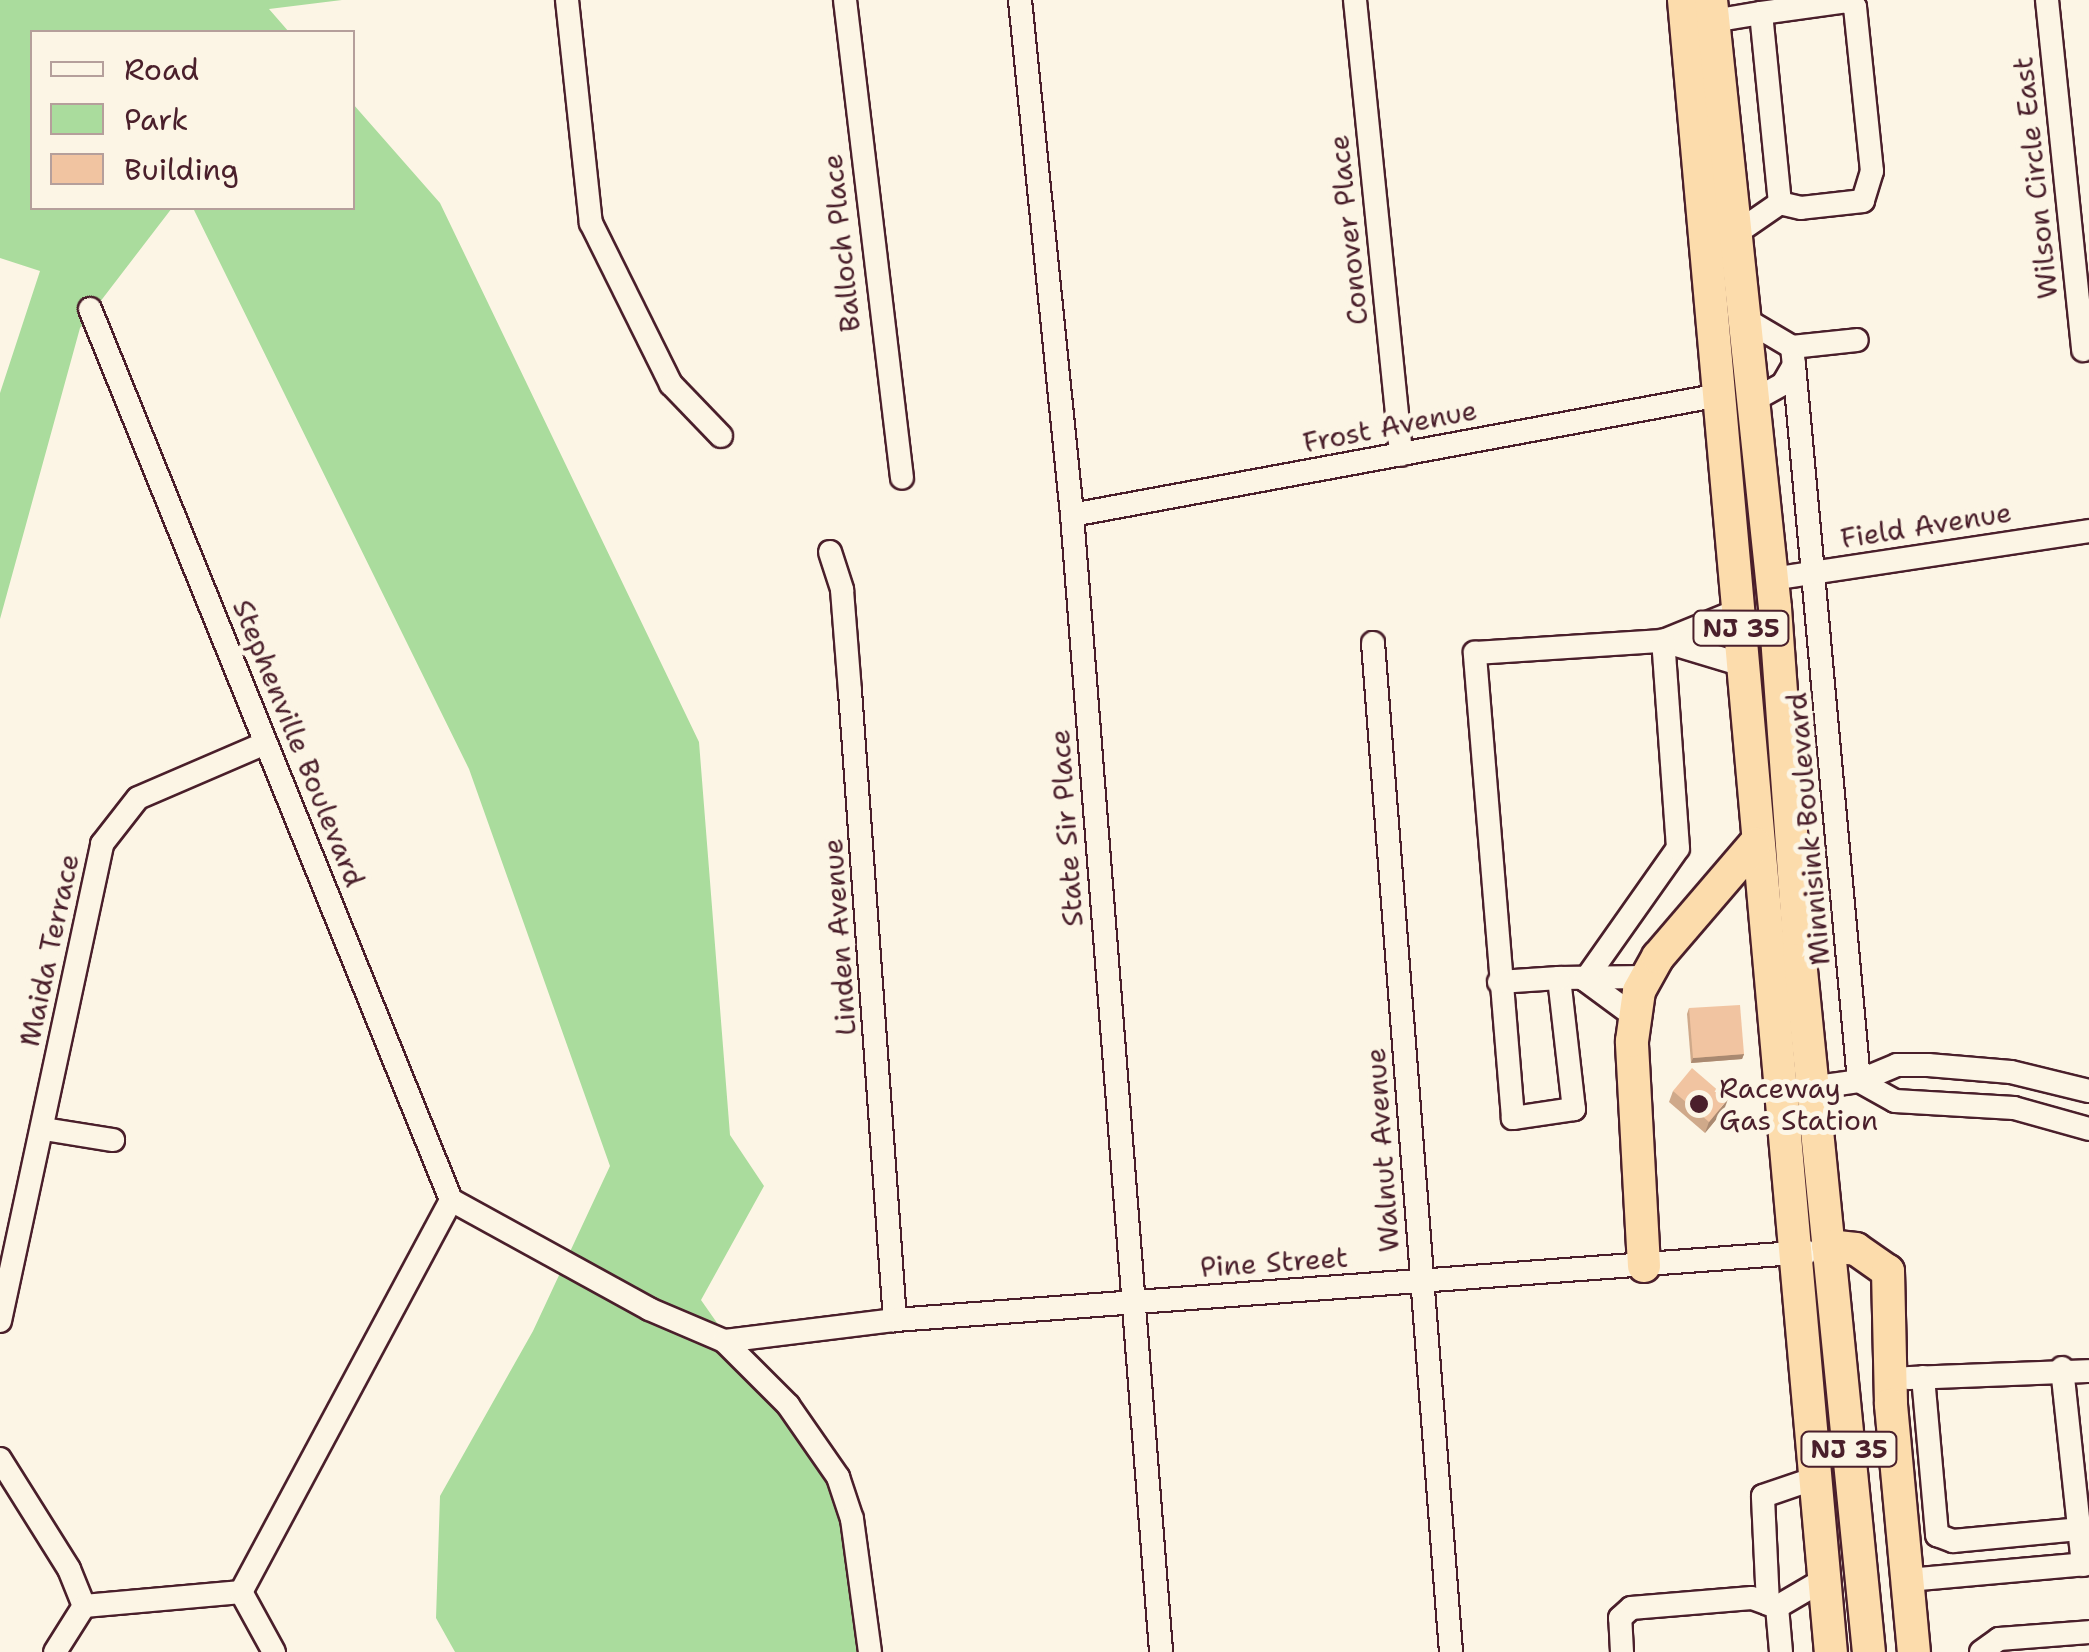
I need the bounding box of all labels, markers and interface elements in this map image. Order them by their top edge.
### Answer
legend [30,30,355,210]
text: Road [124,49,199,90]
street label: Wilson Circle East [2006,55,2064,301]
text: Park [124,99,188,140]
street label: Conover Place [1321,133,1375,327]
text: Building [124,149,239,190]
street label: Balloch Place [815,152,867,334]
street label: Frost Avenue [1300,393,1480,459]
street label: Field Avenue [1838,495,2014,555]
street label: Stephenville Boulevard [226,594,372,892]
road number: NJ 35 [1691,608,1791,648]
street label: Minnisink Boulevard [1779,691,1837,967]
street label: State Sir Place [1042,728,1090,928]
street label: Linden Avenue [815,837,863,1037]
street label: Maida Terrace [12,851,86,1049]
street label: Walnut Avenue [1358,1047,1406,1253]
place label: Raceway Gas Station [1719,1071,1878,1137]
marker: Raceway Gas Station [1688,1093,1710,1115]
street label: Pine Street [1199,1240,1349,1284]
road number: NJ 35 [1799,1429,1899,1469]

